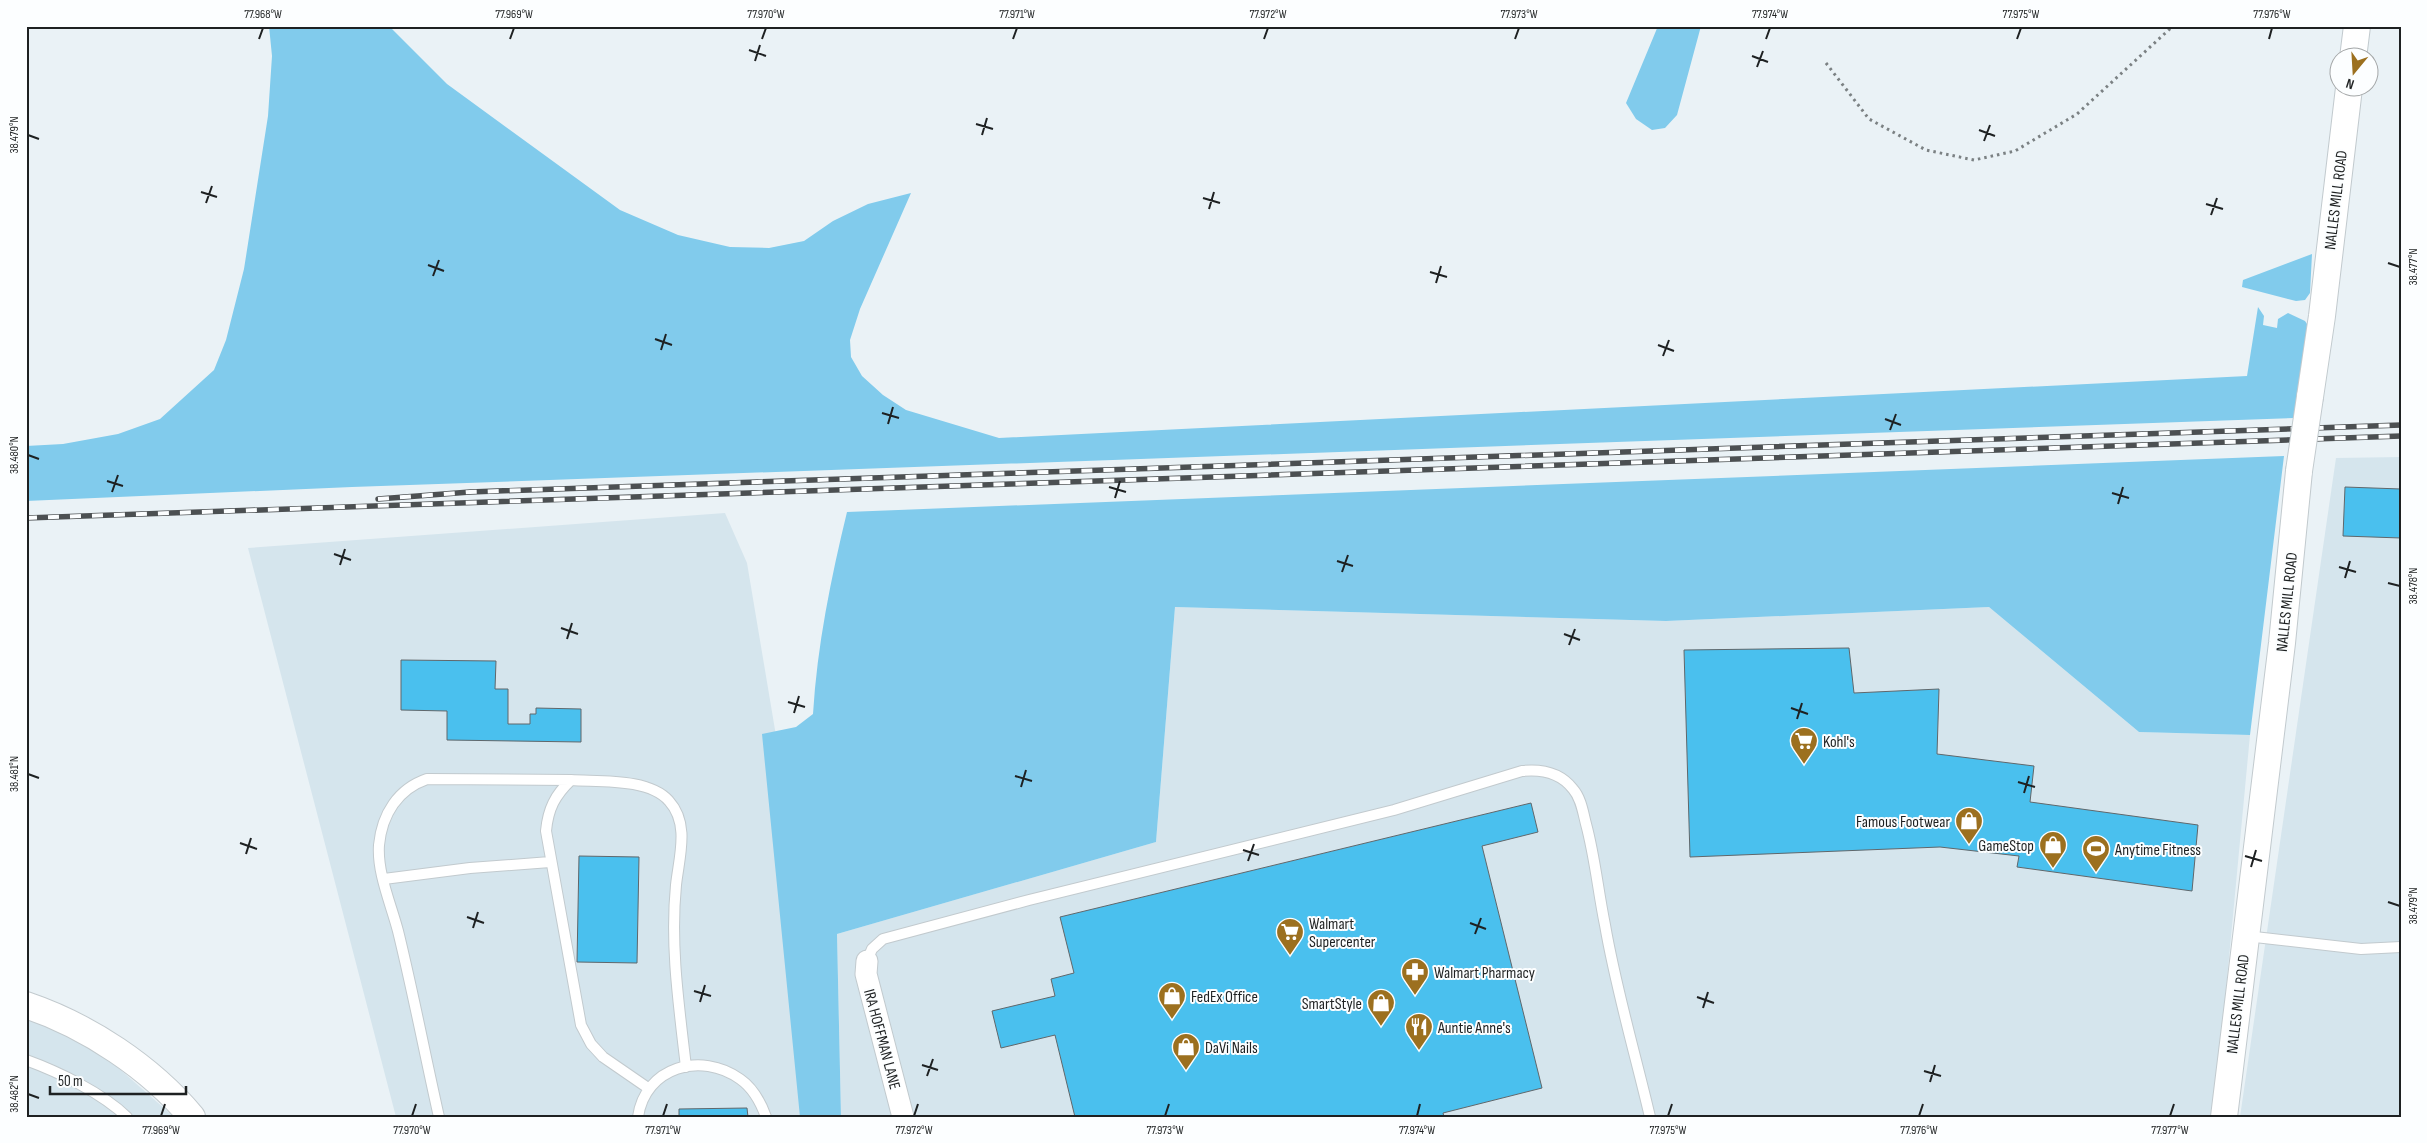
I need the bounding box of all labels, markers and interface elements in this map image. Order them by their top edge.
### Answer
text: 77.968°W [244,7,282,22]
text: 77.969°W [495,7,533,22]
text: 77.970°W [747,7,785,22]
text: 77.971°W [999,7,1035,22]
text: 77.972°W [1250,7,1287,22]
text: 77.973°W [1500,7,1538,22]
text: 77.974°W [1752,7,1788,22]
text: 77.975°W [2003,7,2040,22]
text: 77.976°W [2253,7,2291,22]
north arrow [2330,48,2380,98]
text: N [2344,75,2356,93]
text: 38.479°N [7,116,22,154]
street label: NALLES MILL ROAD [2321,149,2352,251]
text: 38.477°N [2406,248,2421,286]
text: 38.480°N [7,436,22,474]
street label: NALLES MILL ROAD [2273,551,2302,653]
text: 38.478°N [2406,568,2421,604]
supermarket icon: Kohl's [1789,726,1819,765]
place label: Kohl's [1823,733,1855,752]
text: 38.481°N [7,756,22,792]
shop icon: Famous Footwear [1954,806,1984,845]
place label: Famous Footwear [1856,813,1950,832]
shop icon: GameStop [2038,830,2068,869]
sports icon: Anytime Fitness [2081,834,2111,873]
place label: GameStop [1978,837,2034,856]
place label: Anytime Fitness [2114,841,2201,860]
text: 38.479°N [2406,887,2421,925]
place label: Walmart Supercenter [1309,915,1376,952]
supermarket icon: Walmart Supercenter [1275,917,1305,956]
street label: NALLES MILL ROAD [2223,953,2254,1055]
pharmacy icon: Walmart Pharmacy [1400,957,1430,996]
place label: Walmart Pharmacy [1434,964,1535,983]
shop icon: FedEx Office [1157,981,1187,1020]
street label: IRA HOFFMAN LANE [859,987,904,1092]
place label: FedEx Office [1191,988,1258,1007]
shop icon: SmartStyle [1366,988,1396,1027]
place label: SmartStyle [1302,995,1362,1014]
restaurant icon: Auntie Anne's [1404,1012,1434,1051]
place label: Auntie Anne's [1437,1019,1511,1038]
shop icon: DaVi Nails [1171,1032,1201,1071]
place label: DaVi Nails [1205,1039,1258,1058]
scale bar [50,1063,186,1095]
text: 50 m [58,1072,83,1091]
text: 38.482°N [7,1075,22,1113]
text: 77.969°W [142,1123,180,1138]
text: 77.970°W [393,1123,431,1138]
text: 77.971°W [645,1123,681,1138]
text: 77.972°W [896,1123,933,1138]
text: 77.973°W [1146,1123,1184,1138]
text: 77.974°W [1399,1123,1435,1138]
text: 77.975°W [1650,1123,1687,1138]
text: 77.976°W [1900,1123,1938,1138]
text: 77.977°W [2151,1123,2189,1138]

